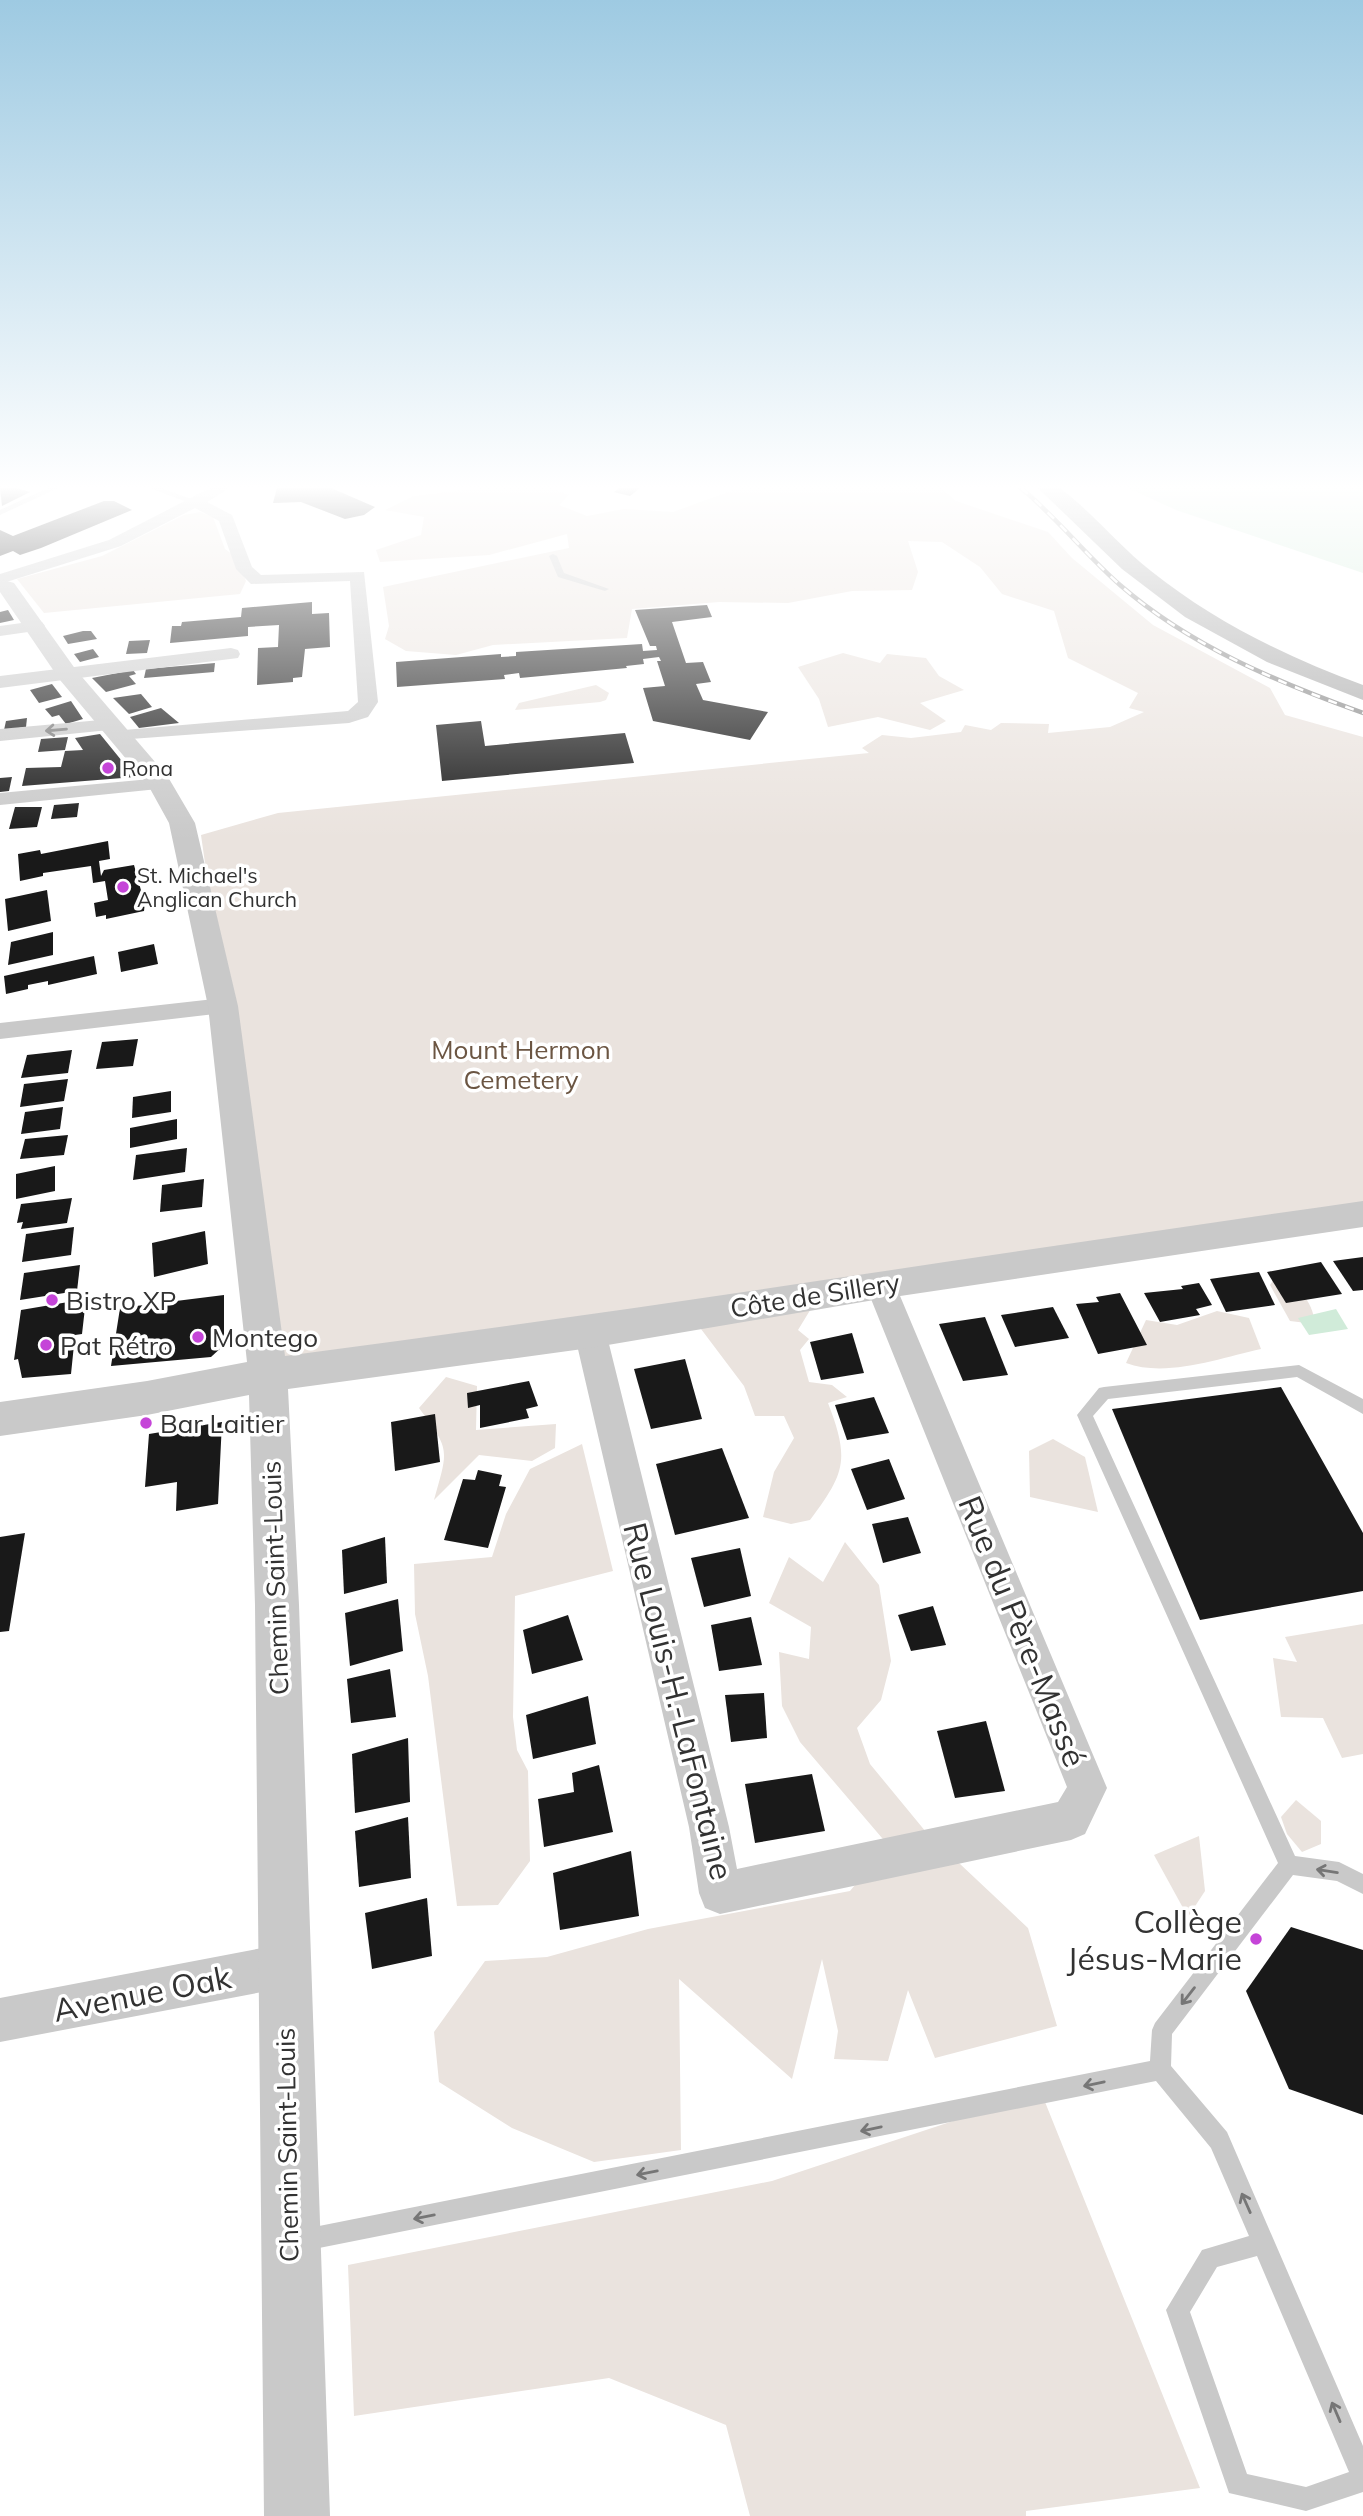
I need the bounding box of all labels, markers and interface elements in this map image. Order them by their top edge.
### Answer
one-way arrow [45,724,68,737]
place label: Rona [122,755,173,781]
marker: Rona [100,760,116,776]
place label: St. Michael's Anglican Church [137,862,297,912]
marker: St. Michael's Anglican Church [115,879,131,895]
park label: Mount Hermon Cemetery [431,1033,611,1096]
street label: Côte de Sillery [728,1265,902,1325]
place label: Bistro XP [66,1284,177,1317]
marker: Bistro XP [44,1292,60,1308]
place label: Montego [212,1321,318,1354]
place label: Pat Rétro [60,1329,173,1362]
marker: Montego [190,1329,206,1345]
marker: Pat Rétro [38,1337,54,1353]
place label: Bar Laitier [160,1407,285,1440]
marker: Bar Laitier [138,1415,154,1431]
street label: Chemin Saint-Louis [254,1460,296,1696]
street label: Rue du Père-Massé [950,1490,1096,1772]
street label: Rue Louis-H.-LaFontaine [615,1518,743,1884]
one-way arrow [1316,1864,1339,1877]
place label: Collège Jésus-Marie [1067,1901,1242,1978]
marker: Collège Jésus-Marie [1248,1931,1264,1947]
street label: Avenue Oak [50,1956,235,2030]
one-way arrow [1180,1987,1195,2005]
street label: Chemin Saint-Louis [268,2028,306,2262]
one-way arrow [1083,2077,1106,2091]
one-way arrow [860,2123,883,2136]
one-way arrow [637,2167,659,2180]
one-way arrow [1239,2193,1252,2214]
one-way arrow [413,2210,436,2224]
one-way arrow [1329,2402,1342,2423]

